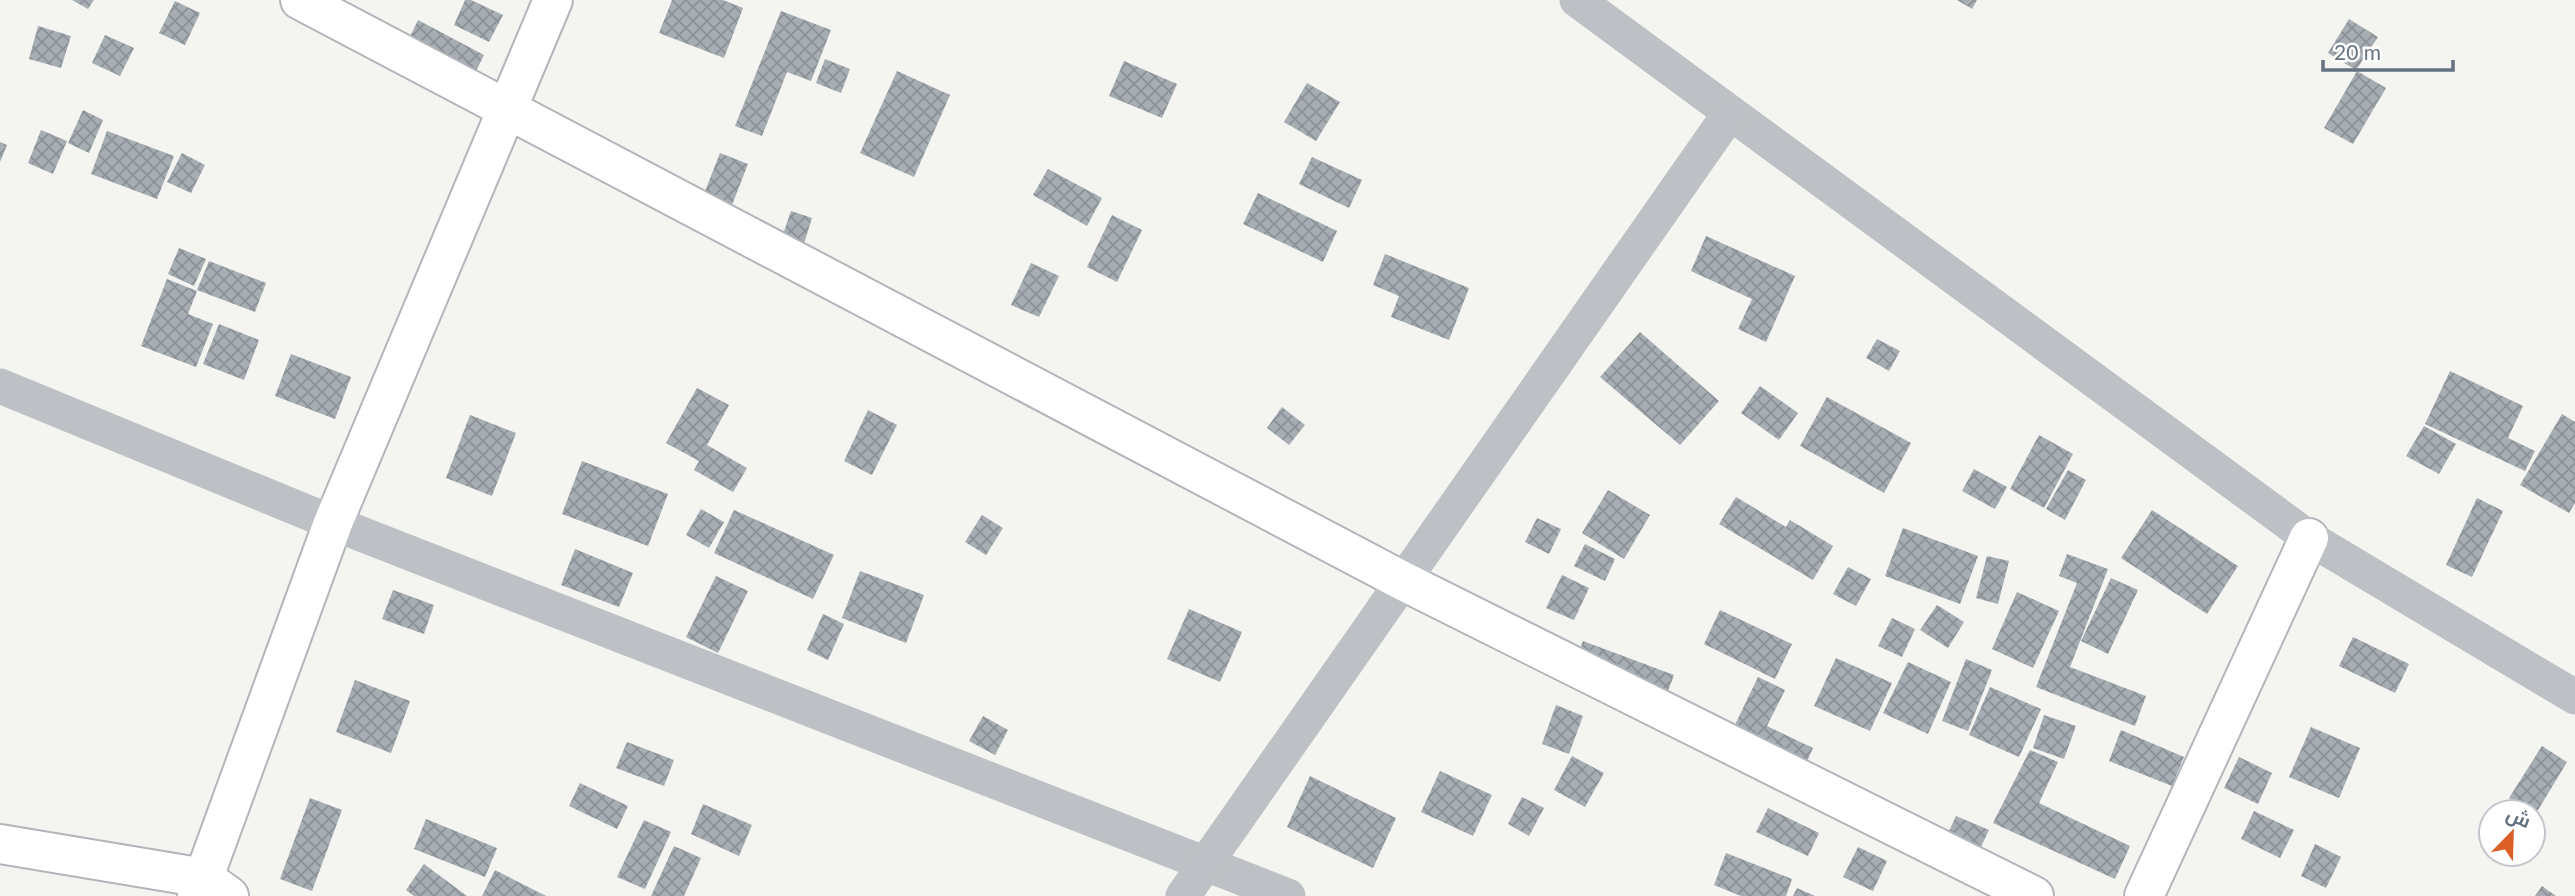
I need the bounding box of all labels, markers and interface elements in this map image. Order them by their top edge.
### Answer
scale bar [2323,28,2452,72]
text: 20 m [2334,39,2381,64]
north arrow [2477,798,2547,868]
text: ش [2503,802,2535,833]

